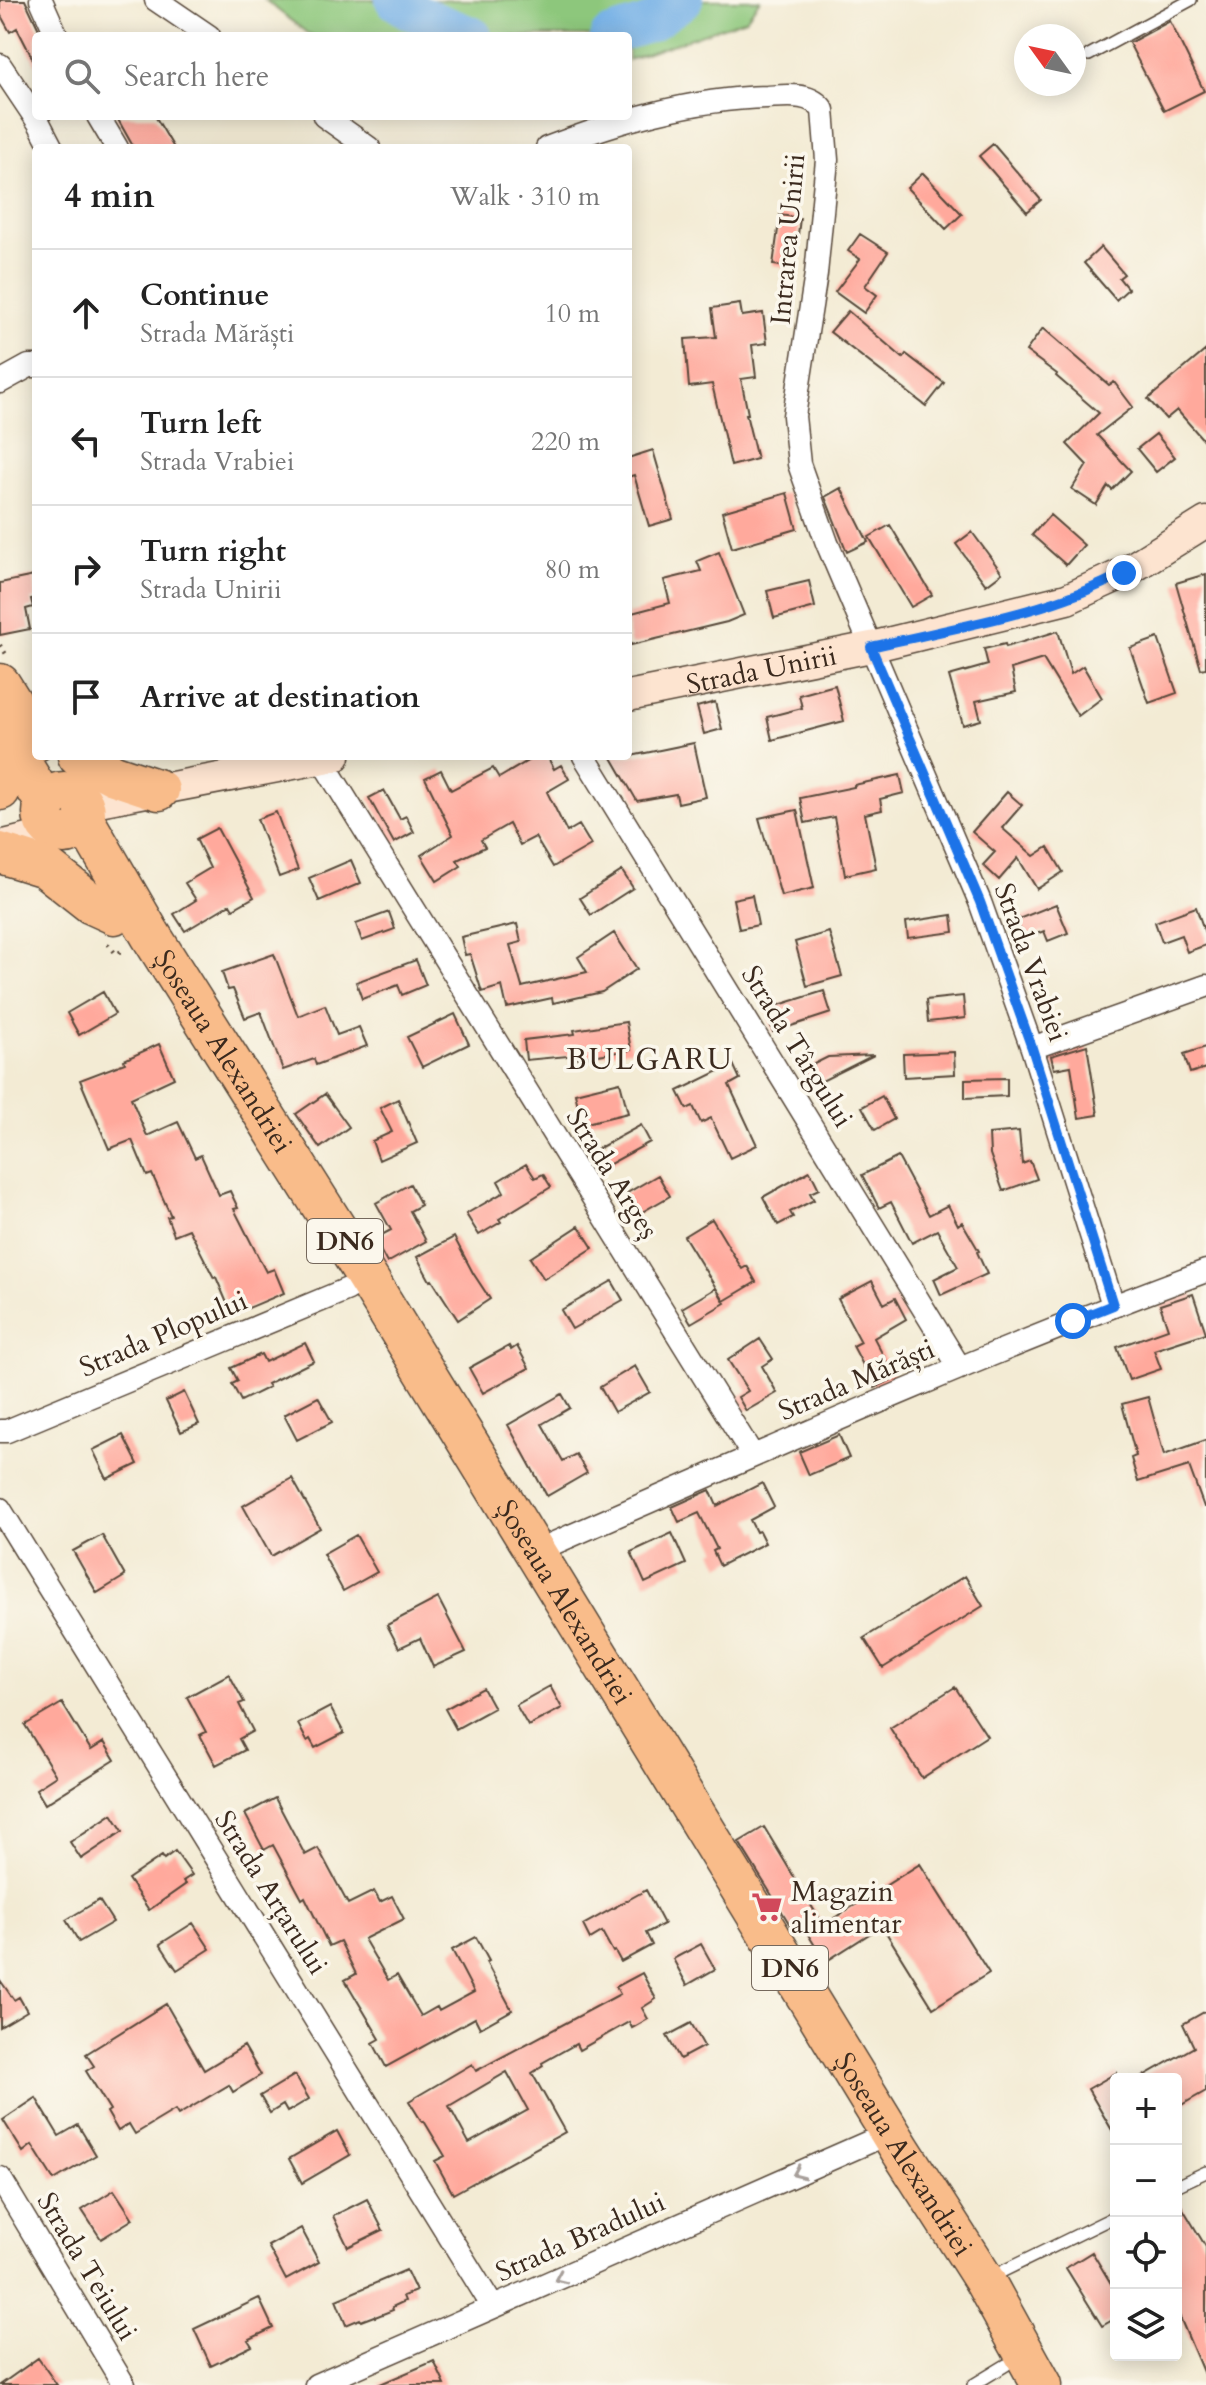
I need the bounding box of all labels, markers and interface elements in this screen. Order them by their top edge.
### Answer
north arrow [1014,24,1086,96]
search box [32,32,632,120]
icon: search [60,54,104,98]
text: Search here [124,56,269,97]
street label: Intrarea Unirii [762,152,814,326]
text: 4 min [64,173,155,219]
text: Walk · 310 m [450,179,600,214]
text: Continue [140,275,269,316]
icon: ahead [64,291,108,335]
text: 10 m [544,296,600,331]
text: Strada Mărăști [140,316,294,351]
text: Turn left [140,403,262,444]
icon: left [64,419,108,463]
text: 220 m [531,424,600,459]
text: Strada Vrabiei [140,444,294,479]
text: Turn right [140,531,286,572]
icon: right [64,547,108,591]
text: 80 m [544,552,600,587]
route end [1106,555,1142,591]
text: Strada Unirii [140,572,281,607]
street label: Strada Unirii [683,636,840,704]
icon: arrive [64,675,108,719]
text: Arrive at destination [140,677,420,718]
street label: Strada Vrabiei [985,878,1077,1047]
street label: Șoseaua Alexandriei [145,943,301,1160]
street label: Strada Târgului [732,958,862,1135]
district label: BULGARU [566,1039,734,1080]
street label: Strada Argeș [557,1101,667,1246]
road number: DN6 [307,1219,383,1263]
street label: Strada Plopului [74,1281,253,1386]
route start [1055,1303,1091,1339]
street label: Strada Mărăști [772,1330,940,1430]
street label: Șoseaua Alexandriei [487,1493,642,1712]
street label: Strada Arțarului [206,1803,337,1982]
place label: Magazin alimentar [791,1873,902,1943]
supermarket icon: Magazin alimentar [750,1890,784,1924]
road number: DN6 [752,1946,828,1990]
street label: Șoseaua Alexandriei [825,2045,982,2264]
map controls [1110,2073,1182,2361]
button: + [1110,2073,1182,2145]
button: − [1110,2145,1182,2217]
one-way arrow [792,2164,806,2180]
street label: Strada Bradului [490,2183,671,2291]
street label: Strada Teiului [28,2185,146,2348]
button: locate [1110,2217,1182,2289]
one-way arrow [553,2268,568,2284]
button: layers [1110,2289,1182,2361]

